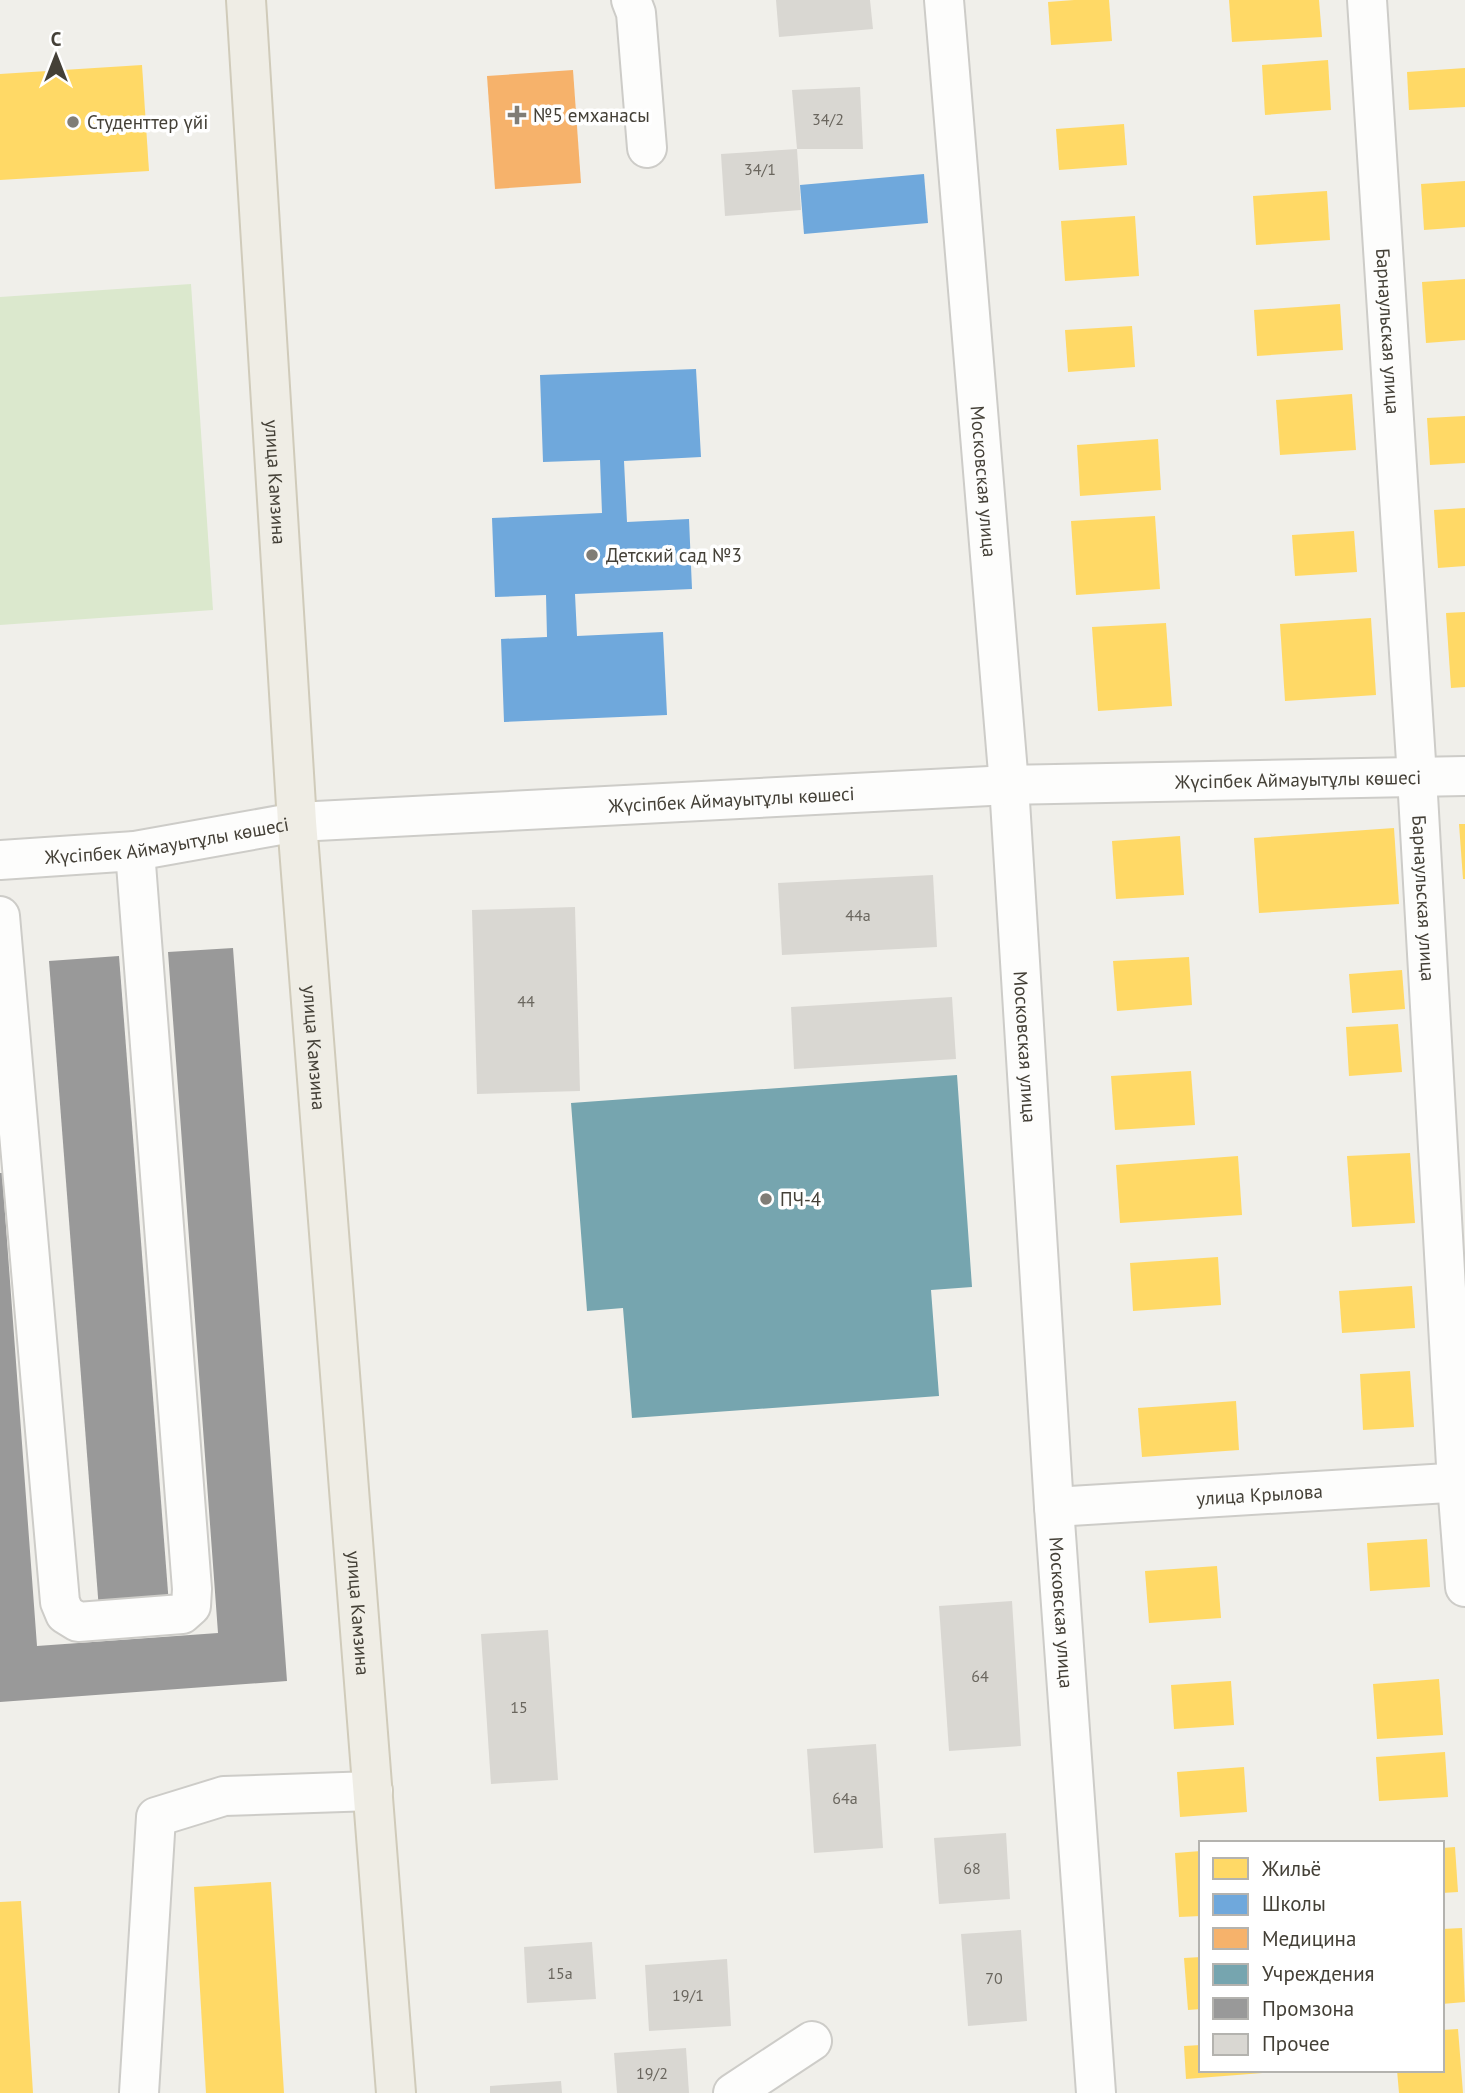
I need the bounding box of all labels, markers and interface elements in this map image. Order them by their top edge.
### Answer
north arrow [21,21,91,91]
text: С [51,27,62,51]
place label: №5 емханасы [533,103,650,127]
marker: №5 емханасы [507,105,527,125]
house number: 34/2 [812,109,844,129]
place label: Студенттер үйі [87,110,208,134]
marker: Студенттер үйі [65,114,81,130]
house number: 34/1 [744,159,776,179]
street label: Барнаульская улица [1371,248,1406,415]
street label: Московская улица [966,405,1002,558]
street label: улица Камзина [260,419,292,545]
place label: Детский сад №3 [606,543,742,567]
marker: Детский сад №3 [584,547,600,563]
street label: Жүсіпбек Аймауытұлы көшесі [1174,765,1422,794]
street label: Жүсіпбек Аймауытұлы көшесі [607,781,855,818]
street label: Жүсіпбек Аймауытұлы көшесі [43,812,291,869]
street label: Барнаульская улица [1407,815,1441,982]
house number: 44а [845,905,871,925]
street label: Московская улица [1009,970,1042,1123]
street label: улица Камзина [298,984,331,1111]
house number: 44 [517,991,535,1011]
place label: ПЧ-4 [780,1187,821,1211]
marker: ПЧ-4 [758,1191,774,1207]
street label: улица Крылова [1196,1479,1324,1510]
street label: Московская улица [1044,1536,1079,1689]
street label: улица Камзина [342,1550,375,1676]
house number: 64 [971,1666,989,1686]
house number: 15 [510,1697,528,1717]
house number: 64а [832,1788,858,1808]
legend [1199,1841,1444,2072]
text: Жильё [1261,1855,1321,1882]
house number: 68 [963,1858,981,1878]
text: Школы [1262,1890,1326,1917]
text: Медицина [1262,1925,1356,1952]
text: Учреждения [1262,1960,1375,1987]
house number: 15а [547,1963,573,1983]
house number: 70 [985,1968,1003,1988]
house number: 19/1 [672,1985,704,2005]
text: Промзона [1262,1995,1354,2022]
text: Прочее [1262,2030,1330,2057]
house number: 19/2 [636,2063,668,2083]

